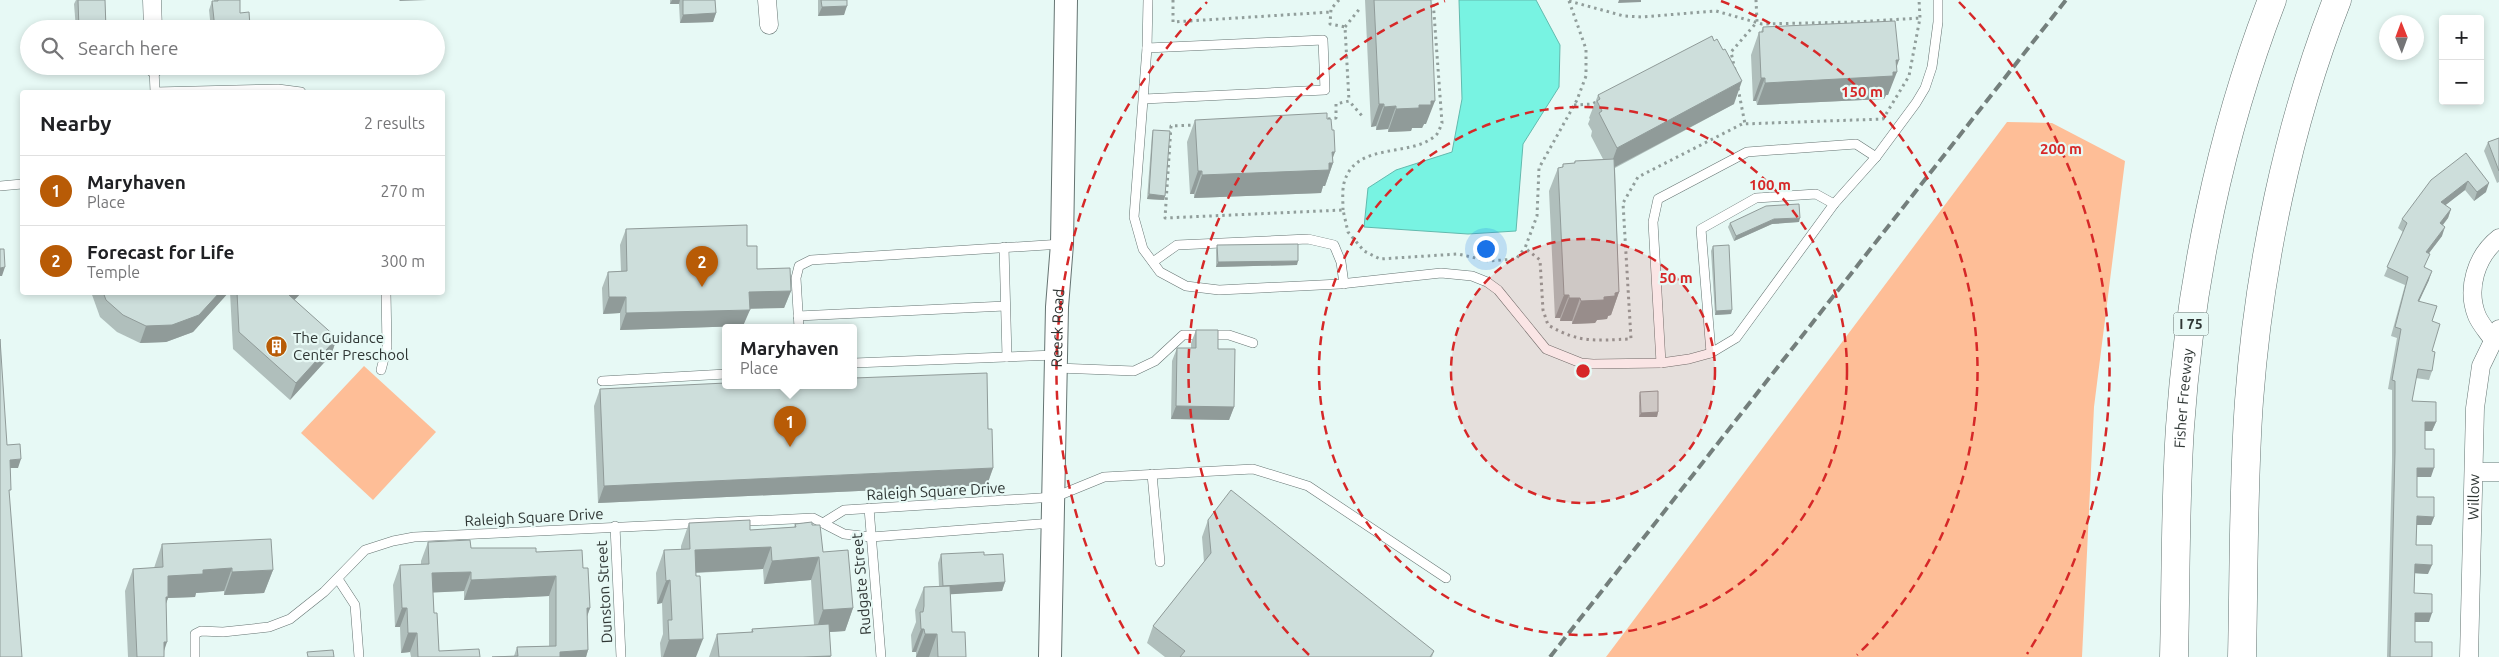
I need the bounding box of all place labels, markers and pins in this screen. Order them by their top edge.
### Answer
pin: 2 [686,246,718,287]
place label: The Guidance Center Preschool [293,329,409,363]
building icon: The Guidance Center Preschool [265,334,289,358]
centre of rings [1574,362,1592,380]
pin: 1 [774,406,806,447]

